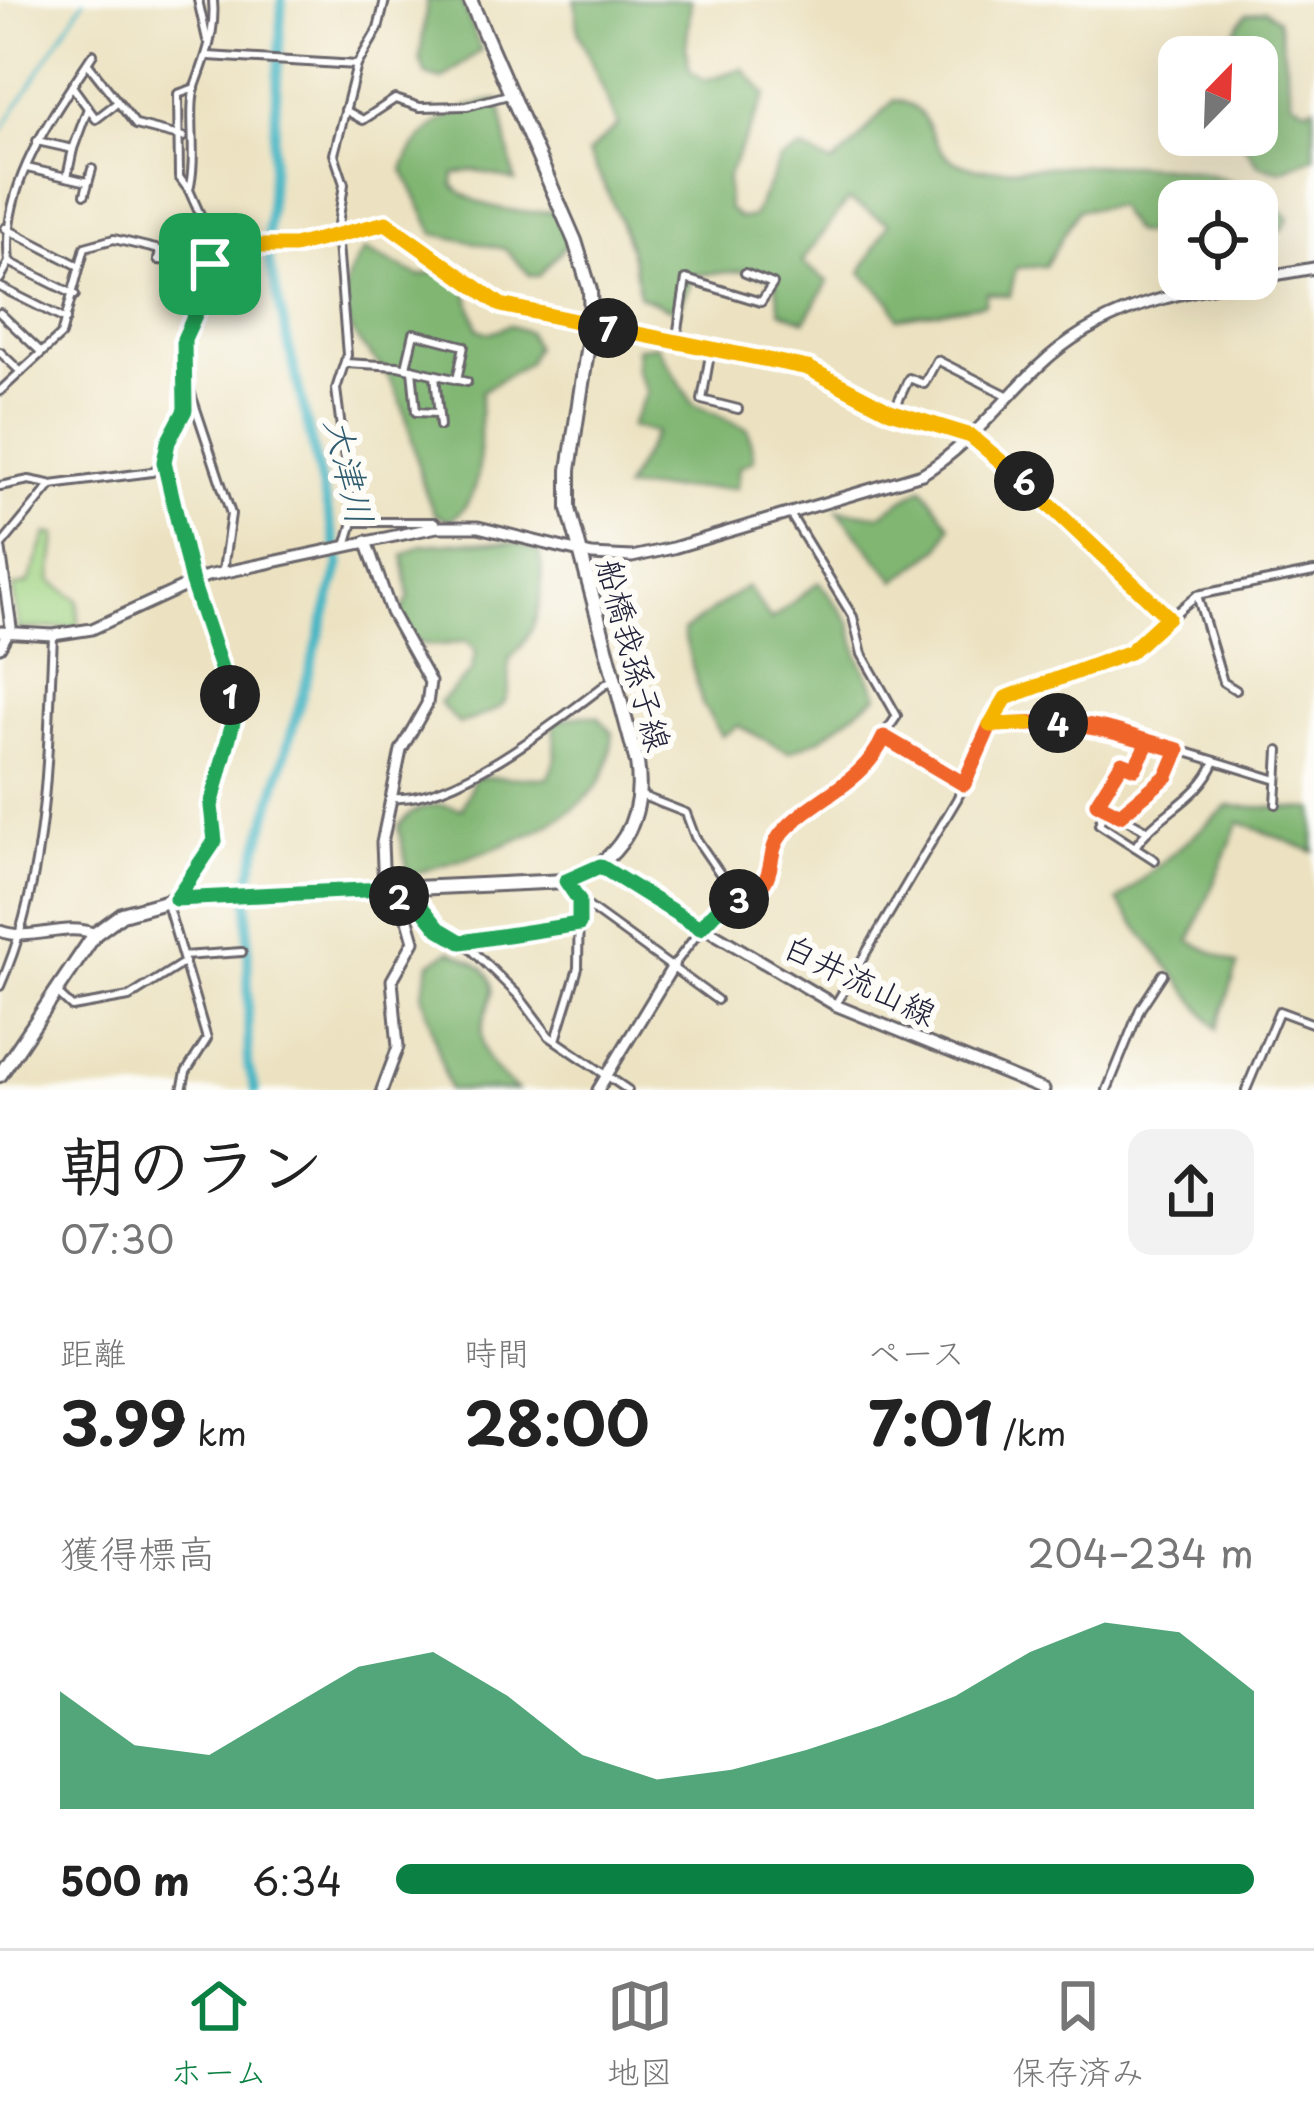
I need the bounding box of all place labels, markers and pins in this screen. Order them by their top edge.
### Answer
pin [159,213,261,315]
pin: 7 [578,298,638,358]
pin: 6 [994,451,1054,511]
pin: 1 [200,665,260,725]
pin: 4 [1028,693,1088,753]
pin: 2 [369,866,429,926]
pin: 3 [709,869,769,929]

